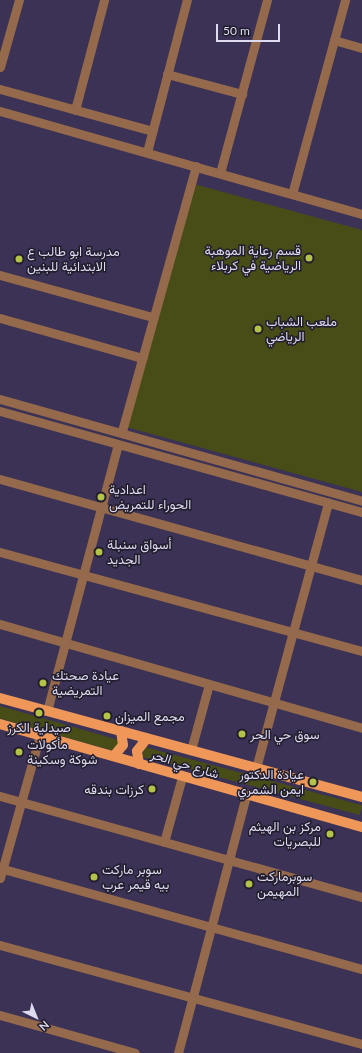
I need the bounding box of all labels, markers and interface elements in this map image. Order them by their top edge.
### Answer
scale bar [218,16,282,42]
text: 50 m [223,23,250,38]
place label: قسم رعاية الموهبة الرياضية في كربلاء [205,243,301,274]
place label: مدرسة ابو طالب ع الابتدائية للبنين [27,244,120,275]
marker: قسم رعاية الموهبة الرياضية في كربلاء [304,253,314,263]
marker: مدرسة ابو طالب ع الابتدائية للبنين [14,254,24,264]
place label: ملعب الشباب الرياضي [266,314,337,345]
marker: ملعب الشباب الرياضي [253,324,263,334]
place label: اعدادية الحوراء للتمريض [109,482,191,513]
marker: اعدادية الحوراء للتمريض [96,492,106,502]
place label: أسواق سنبلة الجديد [107,537,171,568]
marker: أسواق سنبلة الجديد [94,547,104,557]
place label: عيادة صحتك التمريضية [52,668,119,699]
marker: عيادة صحتك التمريضية [37,677,49,689]
marker: صيدلية الكرز [34,708,44,718]
place label: مجمع الميزان [115,708,185,724]
marker: مجمع الميزان [102,711,112,721]
place label: صيدلية الكرز [7,719,71,735]
place label: سوق حي الحر [250,726,319,742]
marker: سوق حي الحر [237,729,247,739]
place label: مأكولات شوكة وسكينة [27,737,97,768]
street label: شارع حي الحر [149,746,221,782]
marker: مأكولات شوكة وسكينة [14,747,24,757]
place label: عيادة الدكتور ايمن الشمري [237,767,304,798]
marker: عيادة الدكتور ايمن الشمري [307,776,319,788]
place label: كرزات بندقه [84,781,144,797]
marker: كرزات بندقه [147,784,157,794]
place label: مركز بن الهيثم للبصريات [249,819,321,850]
marker: مركز بن الهيثم للبصريات [324,828,336,840]
place label: سوبر ماركت بيه قيمر عرب [102,862,169,893]
place label: سوبرماركت المهيمن [257,869,312,900]
marker: سوبر ماركت بيه قيمر عرب [89,872,99,882]
marker: سوبرماركت المهيمن [244,879,254,889]
north arrow [16,997,56,1037]
text: N [37,1018,52,1034]

